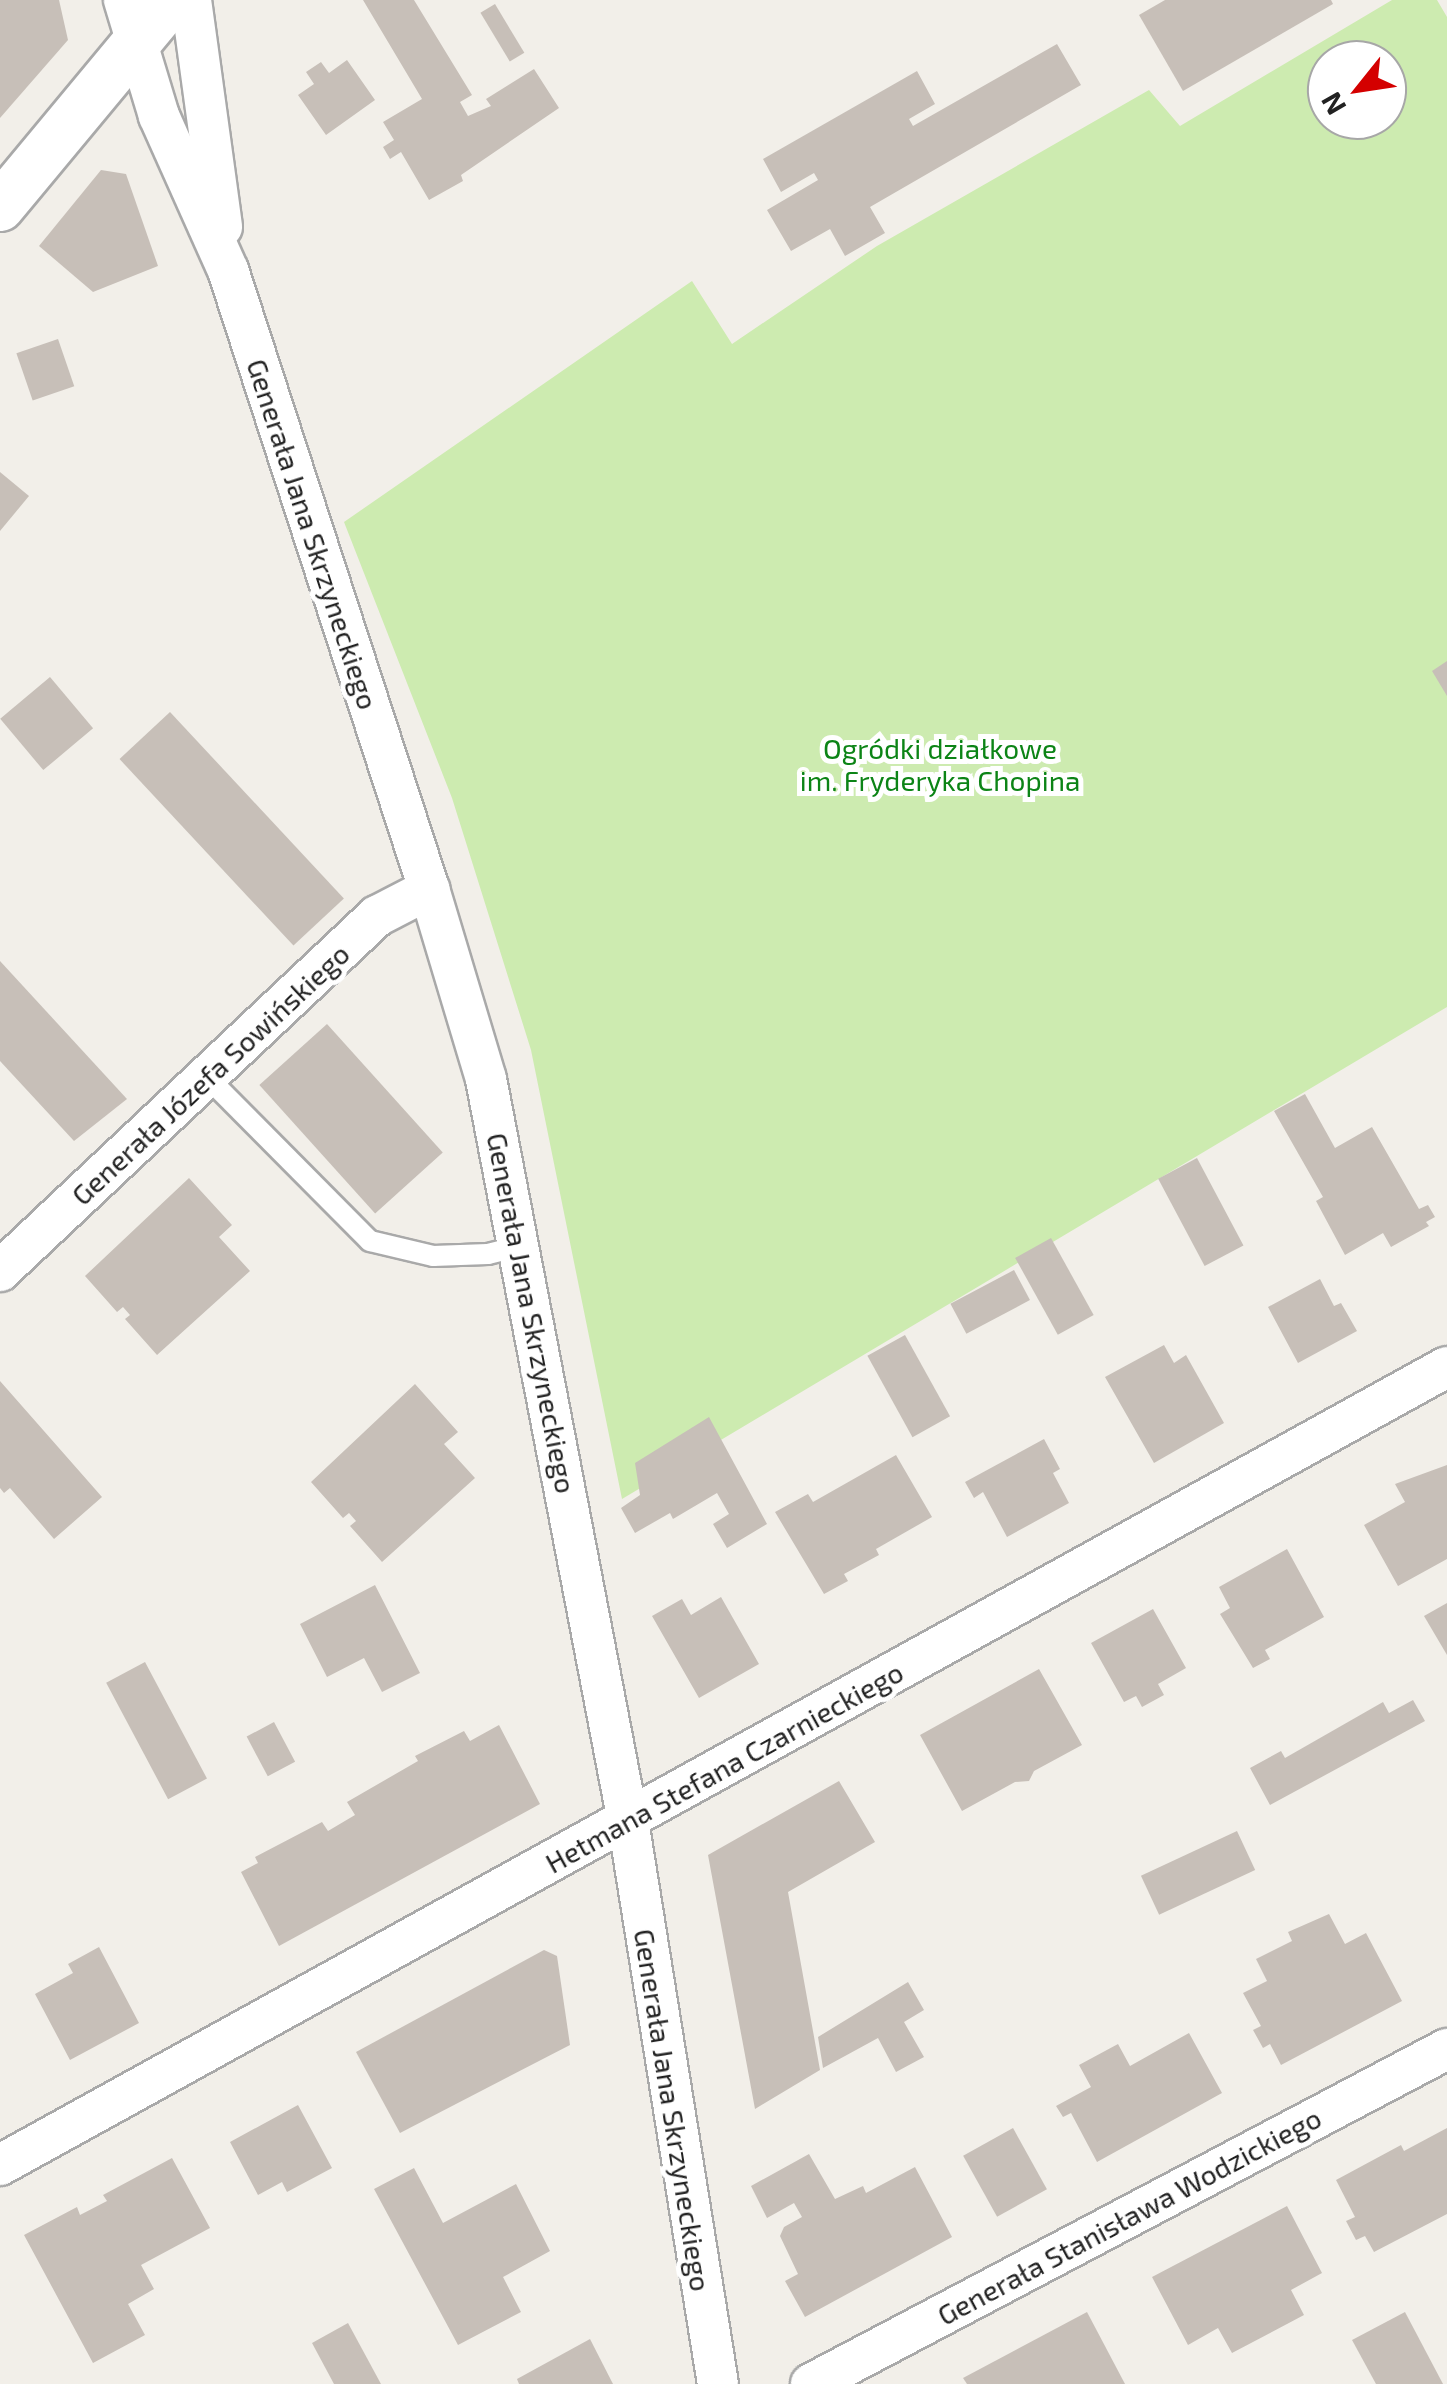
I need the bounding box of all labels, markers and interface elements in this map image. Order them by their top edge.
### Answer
north arrow [1307,40,1407,140]
text: N [1313,87,1353,121]
street label: Generała Jana Skrzyneckiego [240,354,386,714]
park label: Ogródki działkowe im. Fryderyka Chopina [800,731,1080,797]
street label: Generała Józefa Sowińskiego [64,936,356,1212]
street label: Generała Jana Skrzyneckiego [480,1130,584,1496]
street label: Hetmana Stefana Czarnieckiego [539,1654,909,1880]
street label: Generała Jana Skrzyneckiego [628,1926,718,2294]
street label: Generała Stanisława Wodzickiego [931,2100,1327,2332]

